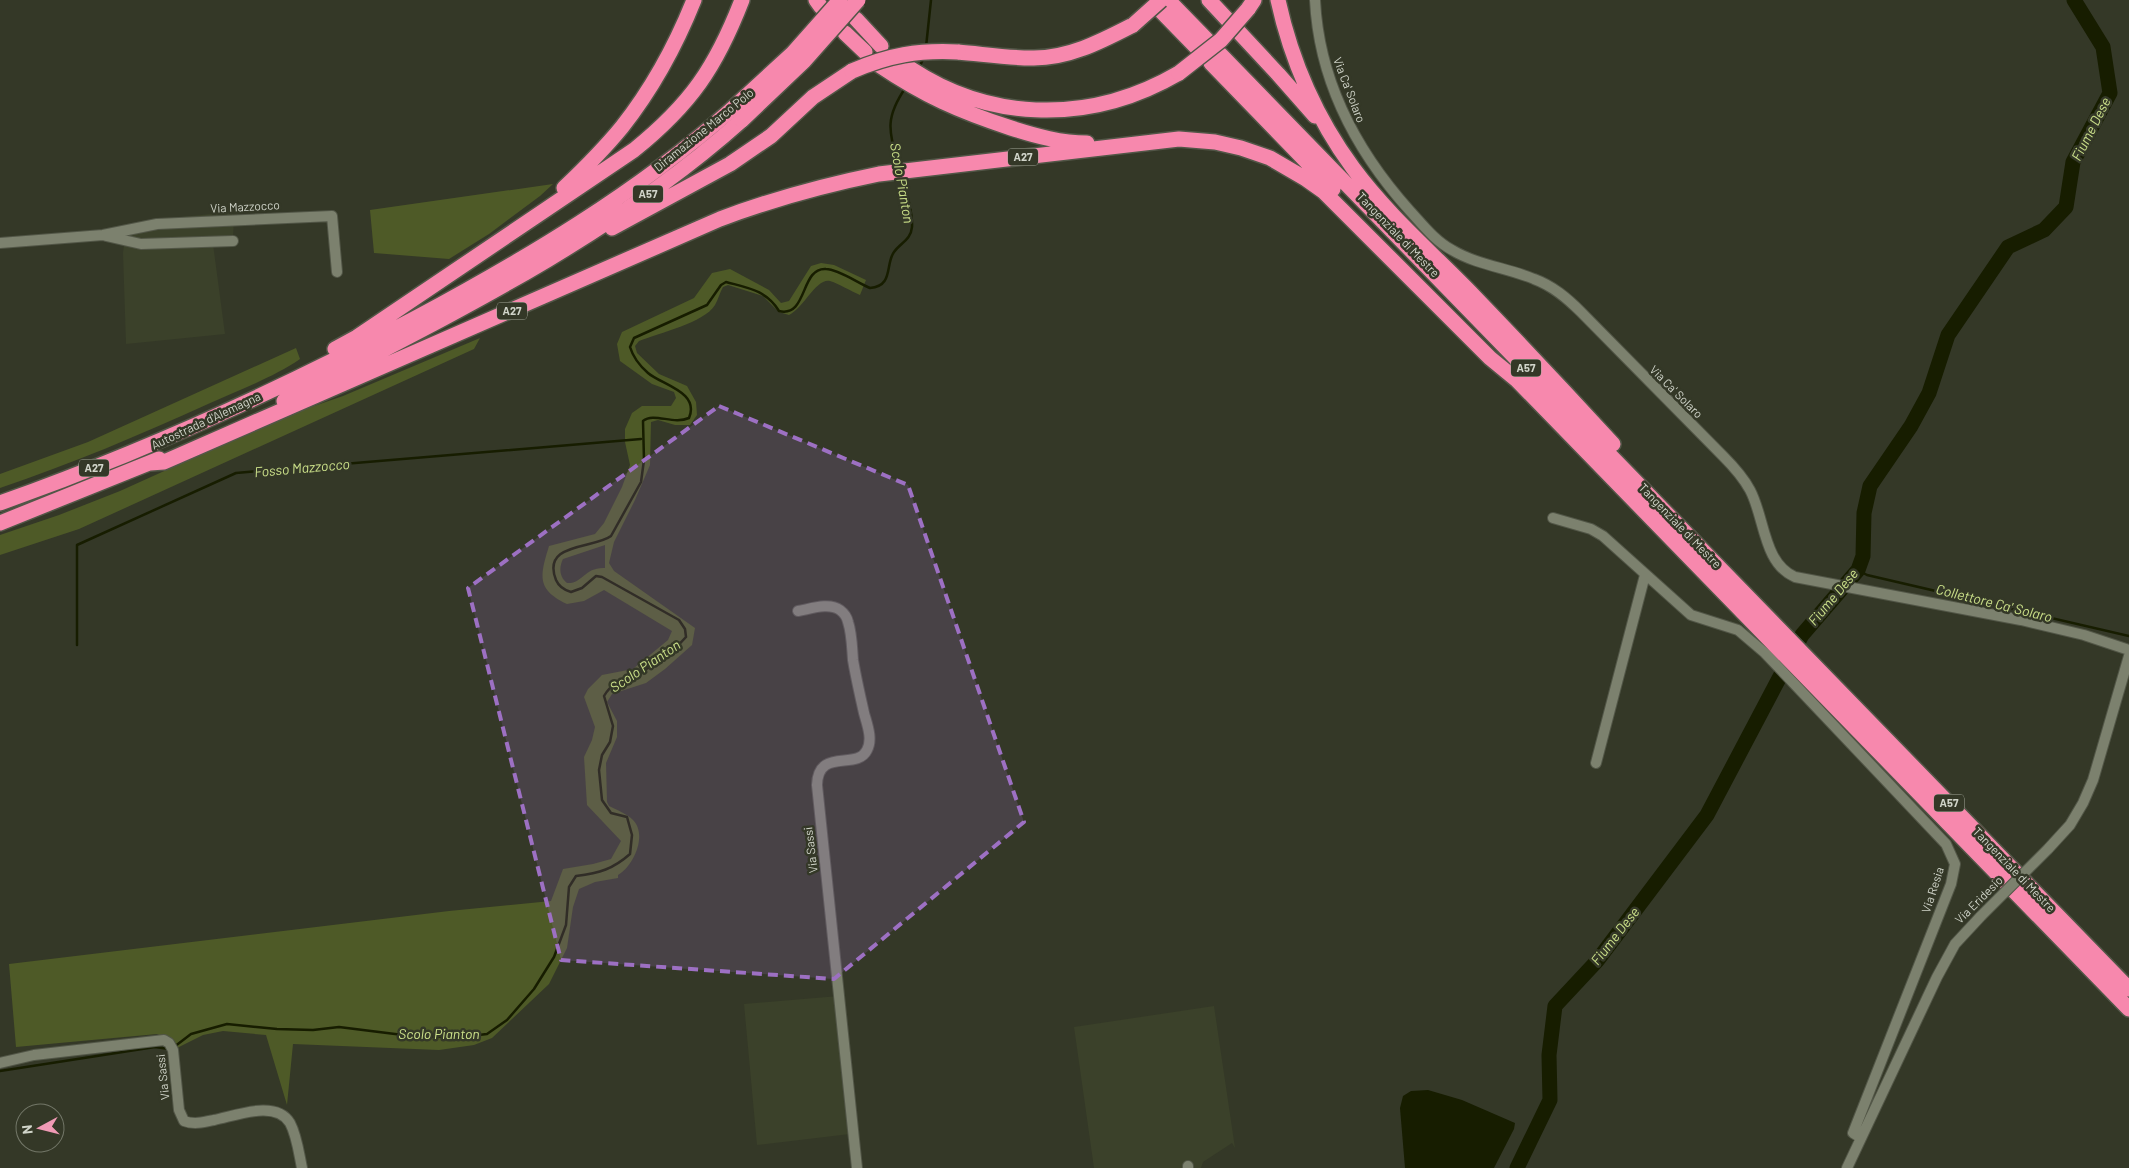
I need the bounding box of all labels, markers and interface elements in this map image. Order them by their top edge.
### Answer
street label: Via Ca' Solaro [1331,55,1369,124]
street label: Diramazione Marco Polo [651,85,756,174]
water label: Fiume Dese [2067,94,2114,163]
water label: Scolo Pianton [887,141,918,224]
road number: A27 [1008,148,1038,166]
road number: A57 [633,185,663,202]
street label: Tangenziale di Mestre [1355,189,1443,280]
street label: Via Mazzocco [210,197,280,215]
road number: A27 [497,302,527,320]
road number: A57 [1511,359,1541,376]
street label: Via Ca' Solaro [1647,362,1706,421]
street label: Autostrada d'Alemagna [149,389,262,452]
water label: Fosso Mazzocco [254,455,350,480]
road number: A27 [79,459,109,476]
street label: Tangenziale di Mestre [1637,480,1725,571]
water label: Fiume Dese [1804,565,1861,629]
water label: Collettore Ca' Solaro [1934,580,2054,625]
water label: Scolo Pianton [606,636,683,695]
road number: A57 [1934,794,1964,811]
street label: Tangenziale di Mestre [1971,824,2059,915]
street label: Via Sassi [800,826,820,874]
street label: Via Resia [1918,865,1946,914]
street label: Via Eridesio [1952,873,2005,926]
water label: Fiume Dese [1587,903,1642,968]
water label: Scolo Pianton [398,1025,480,1042]
street label: Via Sassi [153,1053,171,1101]
north arrow [15,1103,65,1153]
text: N [18,1124,36,1135]

